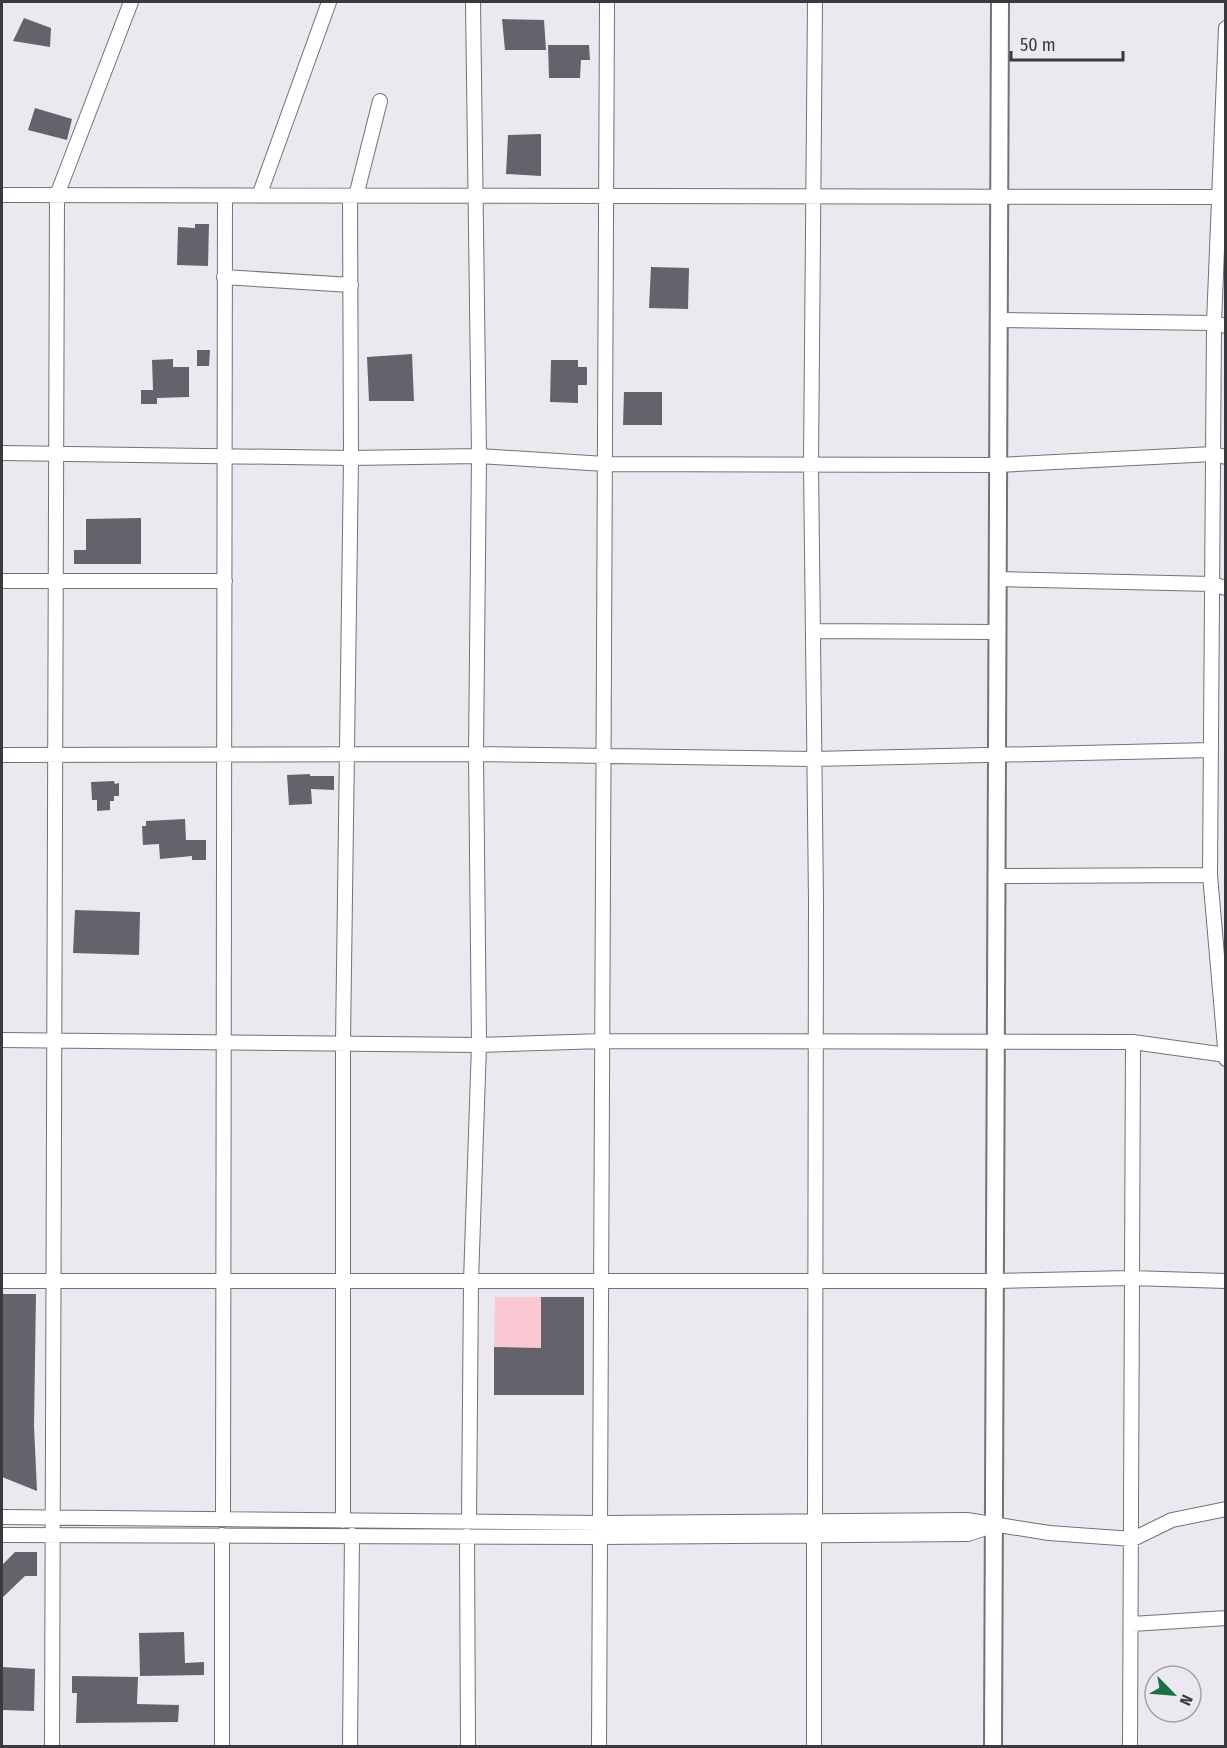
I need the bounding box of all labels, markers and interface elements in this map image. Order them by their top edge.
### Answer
scale bar [1011,24,1124,62]
text: 50 m [1020,34,1056,56]
north arrow [1143,1664,1203,1724]
text: N [1176,1692,1197,1708]

